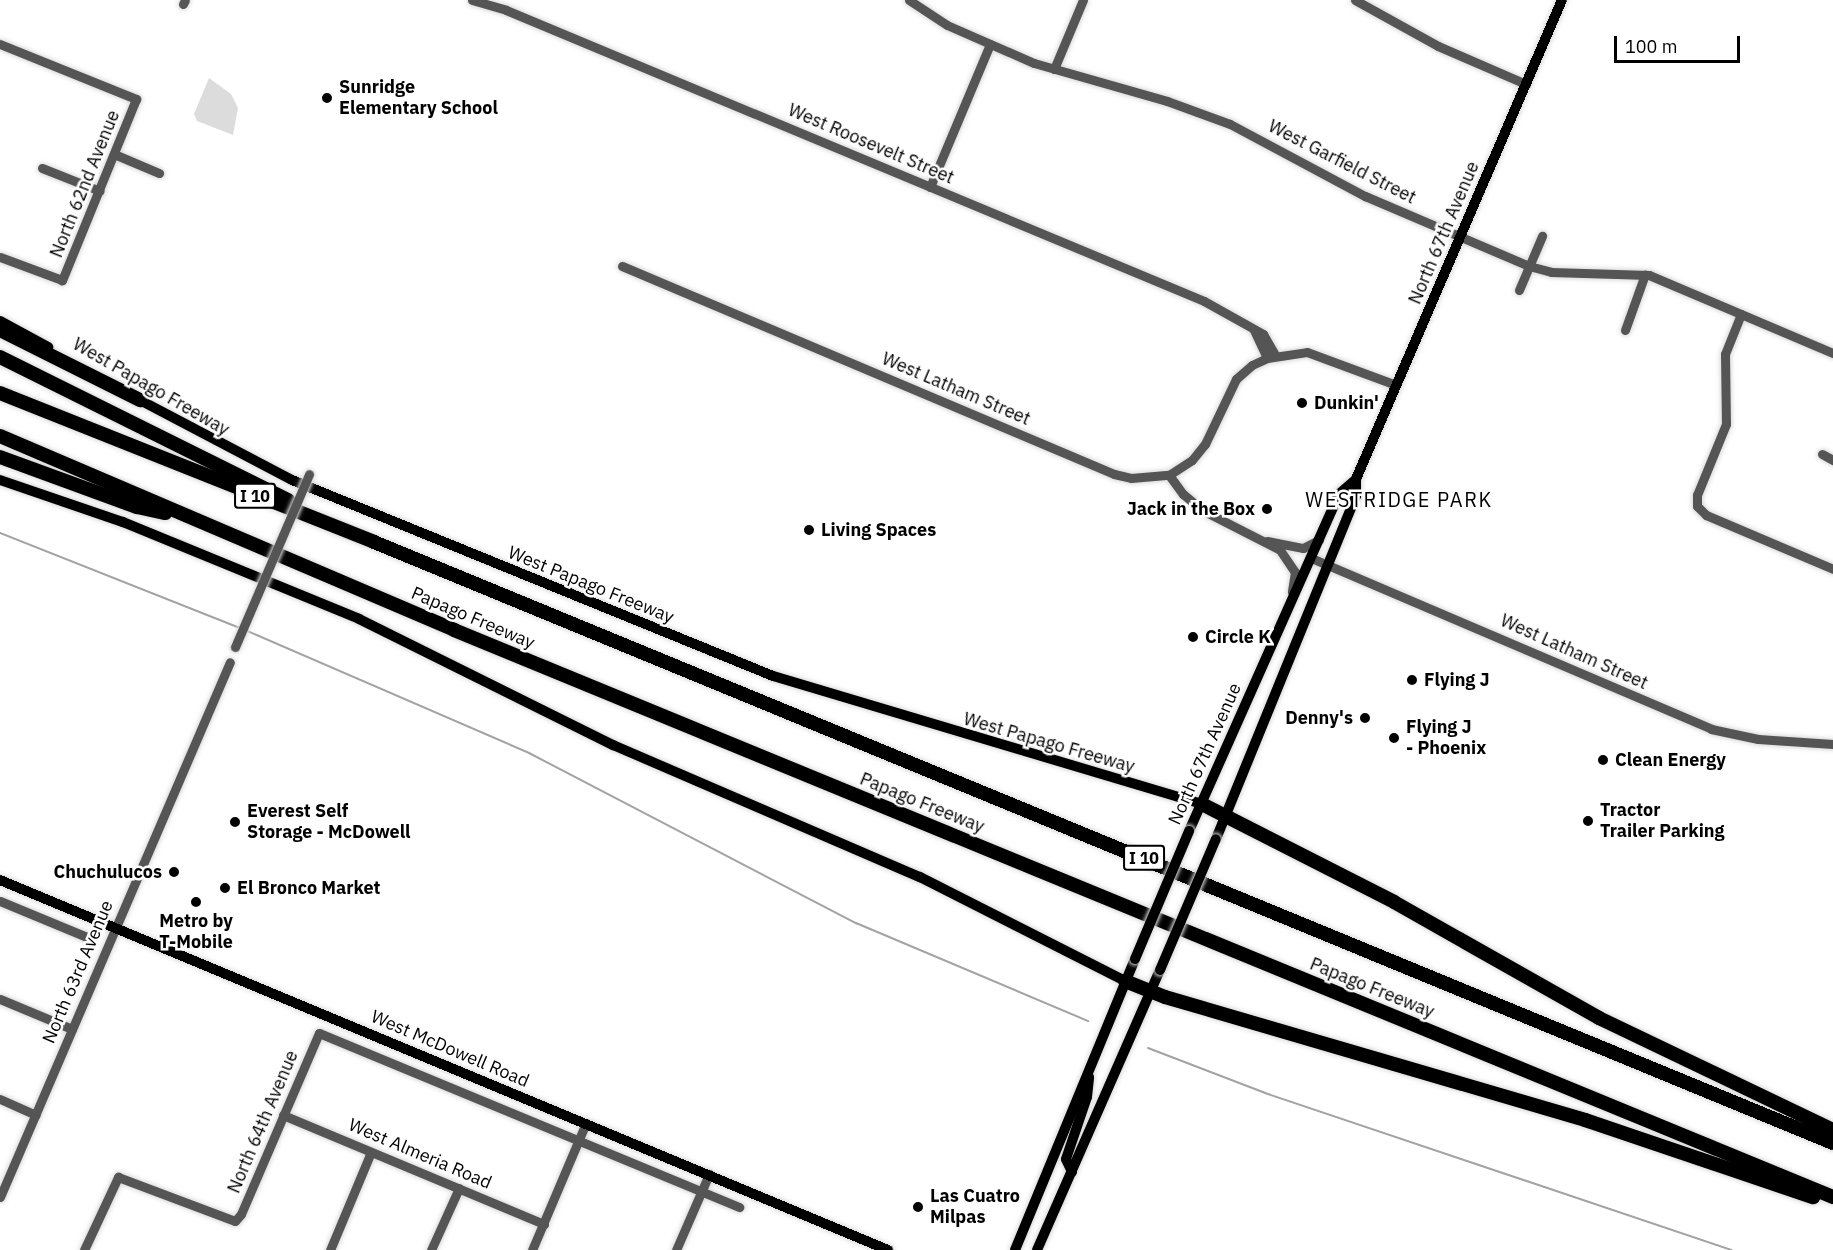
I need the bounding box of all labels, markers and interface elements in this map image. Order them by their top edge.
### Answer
scale bar [1617,24,1743,62]
text: 100 m [1625,35,1677,58]
place label: Sunridge Elementary School [339,77,498,119]
marker: Sunridge Elementary School [320,91,334,105]
street label: West Roosevelt Street [785,99,957,189]
street label: North 62nd Avenue [46,107,124,261]
street label: West Garfield Street [1265,115,1419,209]
street label: North 67th Avenue [1404,158,1484,308]
street label: West Papago Freeway [69,333,233,441]
street label: West Latham Street [879,348,1033,430]
place label: Dunkin' [1314,392,1379,414]
marker: Dunkin' [1295,396,1309,410]
road number: I 10 [234,483,276,509]
district label: WESTRIDGE PARK [1305,487,1493,511]
place label: Jack in the Box [1127,498,1255,520]
marker: Jack in the Box [1260,502,1274,516]
place label: Living Spaces [821,519,936,541]
marker: Living Spaces [802,523,816,537]
street label: West Papago Freeway [505,542,677,628]
street label: Papago Freeway [408,582,538,654]
street label: West Latham Street [1497,610,1651,694]
place label: Circle K [1205,626,1271,648]
marker: Circle K [1186,630,1200,644]
place label: Flying J [1424,669,1490,691]
marker: Flying J [1405,673,1419,687]
street label: North 67th Avenue [1164,680,1246,828]
place label: Denny's [1285,707,1353,729]
street label: West Papago Freeway [961,708,1137,778]
marker: Denny's [1358,711,1372,725]
place label: Flying J - Phoenix [1406,717,1486,760]
marker: Flying J - Phoenix [1387,731,1401,745]
place label: Clean Energy [1615,749,1726,771]
marker: Clean Energy [1596,753,1610,767]
street label: Papago Freeway [857,768,987,838]
place label: Tractor Trailer Parking [1600,800,1724,842]
place label: Everest Self Storage - McDowell [247,801,410,844]
marker: Tractor Trailer Parking [1581,814,1595,828]
marker: Everest Self Storage - McDowell [228,815,242,829]
road number: I 10 [1123,845,1165,871]
place label: Chuchulucos [53,861,162,883]
marker: Chuchulucos [167,865,181,879]
place label: El Bronco Market [237,877,380,899]
marker: El Bronco Market [218,881,232,895]
marker: Metro by T-Mobile [189,895,203,909]
street label: North 63rd Avenue [38,897,118,1047]
place label: Metro by T-Mobile [159,911,233,954]
street label: Papago Freeway [1307,953,1437,1023]
street label: West McDowell Road [368,1006,532,1092]
street label: North 64th Avenue [223,1047,303,1197]
street label: West Almeria Road [345,1114,495,1194]
place label: Las Cuatro Milpas [930,1186,1020,1228]
marker: Las Cuatro Milpas [911,1200,925,1214]

